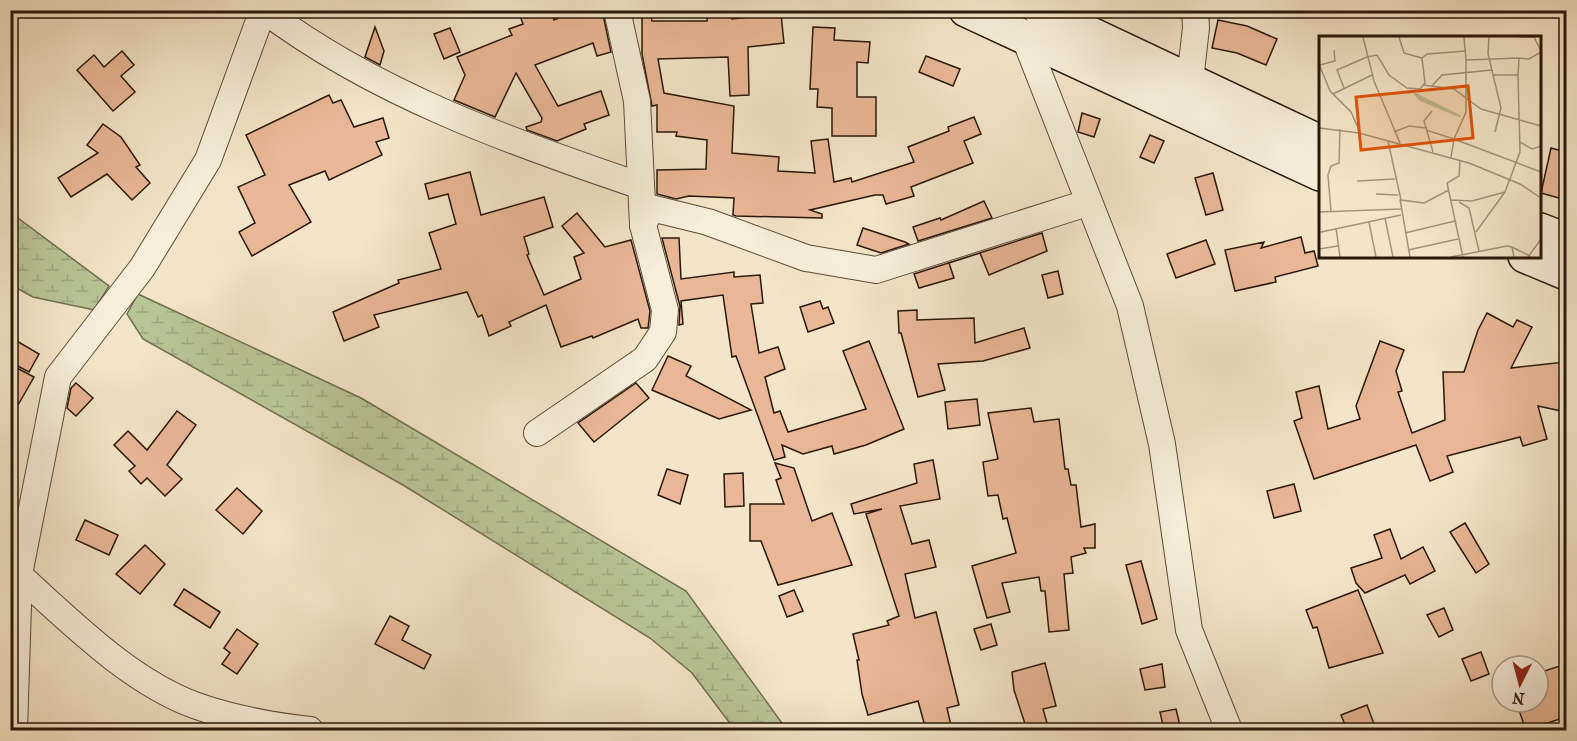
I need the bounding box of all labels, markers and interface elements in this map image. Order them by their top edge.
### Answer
inset map [1319,36,1541,258]
north arrow [1490,654,1550,714]
text: N [1511,688,1526,709]

